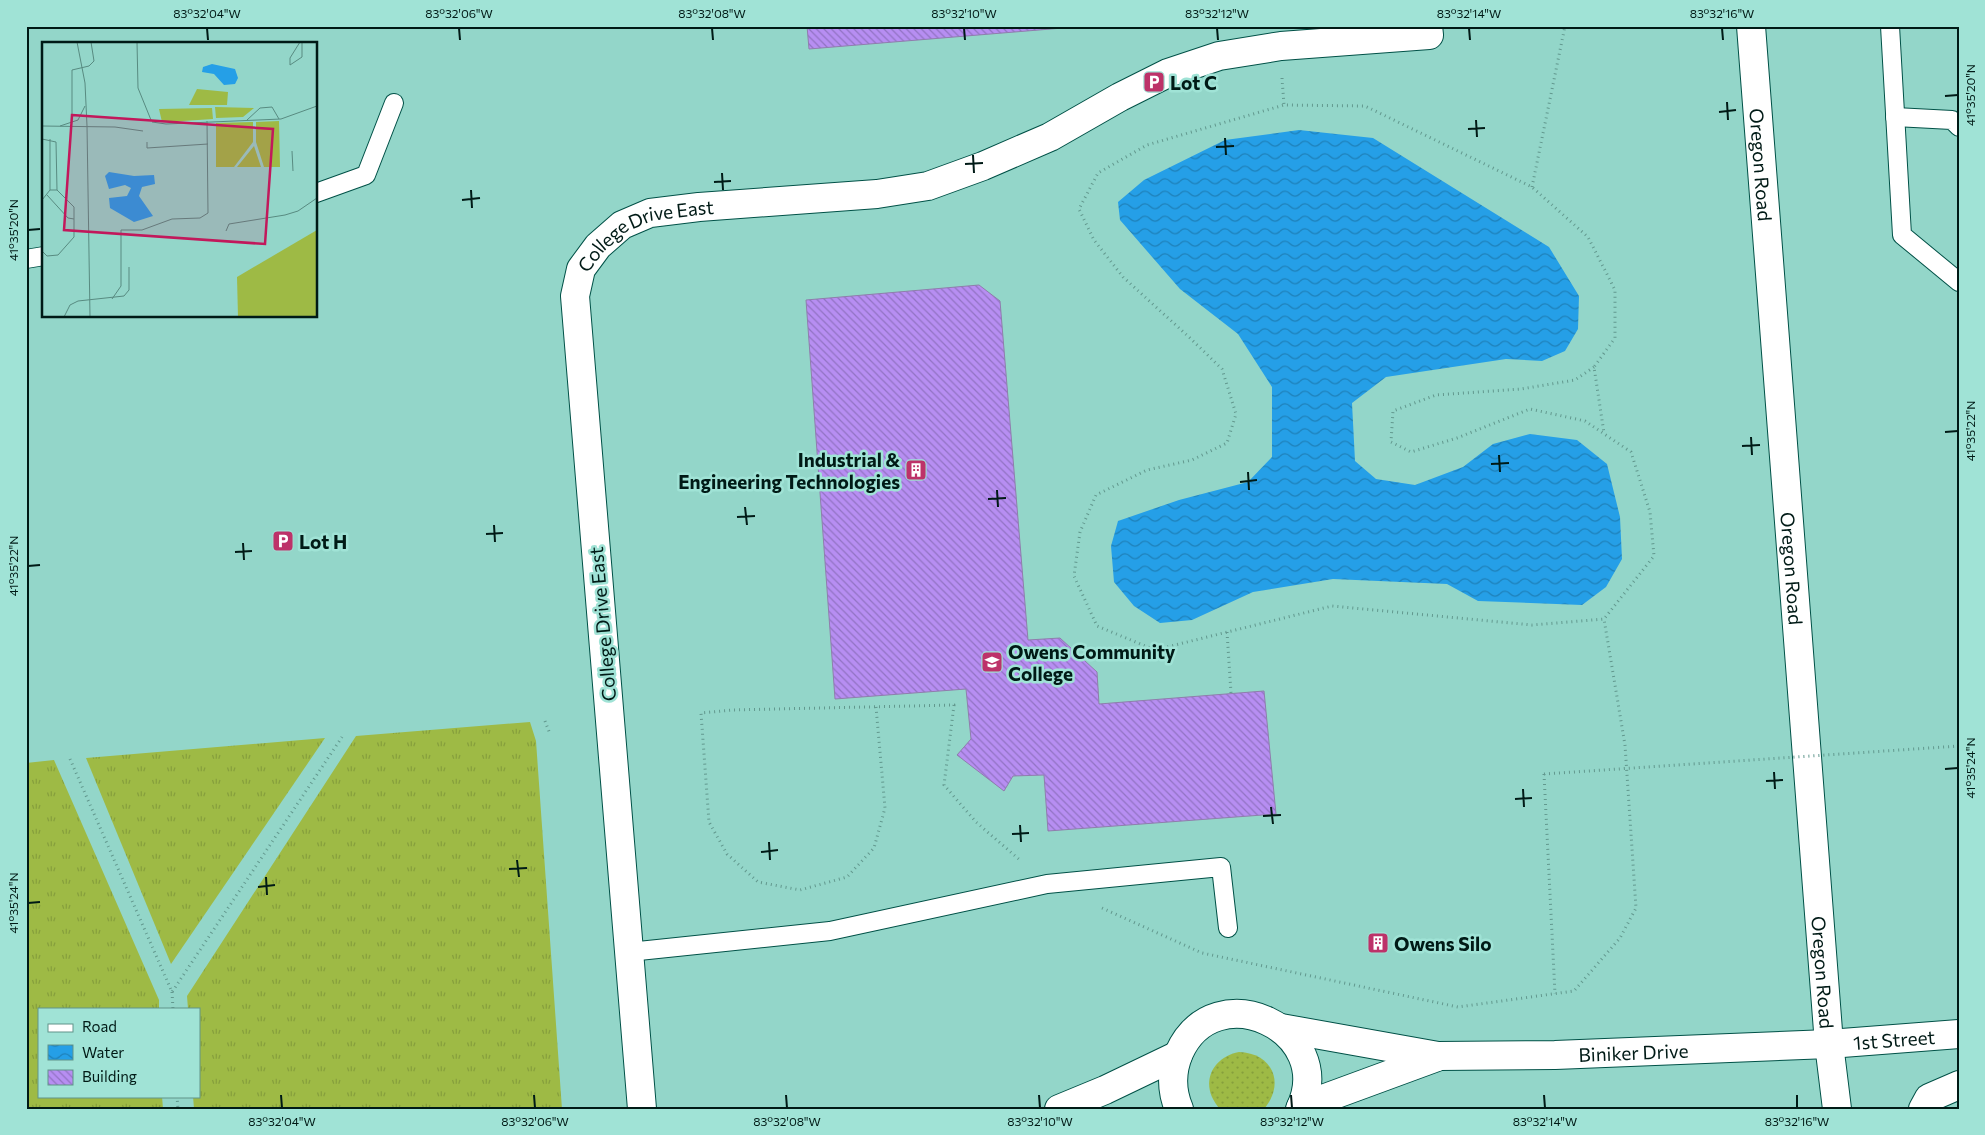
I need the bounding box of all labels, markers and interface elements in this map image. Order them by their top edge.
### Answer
text: 83°32'04"W [173,6,241,20]
text: 83°32'06"W [425,6,493,20]
text: 83°32'08"W [678,6,746,20]
text: 83°32'10"W [931,6,997,20]
text: 83°32'12"W [1185,6,1249,20]
text: 83°32'14"W [1437,6,1501,20]
text: 83°32'16"W [1690,6,1754,20]
inset map [42,42,318,318]
text: 41°35'20"N [1963,64,1977,126]
parking icon: Lot C [1142,70,1166,94]
place label: Lot C [1170,71,1217,94]
street label: Oregon Road [1746,107,1777,222]
street label: College Drive East [572,194,715,276]
text: 41°35'20"N [6,199,20,261]
text: 41°35'22"N [1963,401,1977,461]
place label: Industrial & Engineering Technologies [678,448,900,493]
building icon: Industrial & Engineering Technologies [904,458,928,482]
street label: Oregon Road [1777,511,1808,626]
parking icon: Lot H [271,529,295,553]
place label: Lot H [299,530,347,553]
text: 41°35'22"N [6,536,20,596]
street label: College Drive East [584,546,620,702]
place label: Owens Community College [1008,640,1176,685]
school or university icon: Owens Community College [980,650,1004,674]
text: 41°35'24"N [1963,737,1977,799]
text: 41°35'24"N [6,872,20,934]
street label: Oregon Road [1808,915,1839,1030]
building icon: Owens Silo [1366,931,1390,955]
place label: Owens Silo [1394,932,1492,955]
legend [38,1008,200,1098]
text: Road [82,1017,117,1035]
street label: 1st Street [1852,1024,1936,1054]
street label: Biniker Drive [1578,1038,1689,1066]
text: Water [82,1043,124,1061]
text: Building [82,1067,137,1085]
text: 83°32'04"W [248,1114,316,1128]
text: 83°32'06"W [501,1114,569,1128]
text: 83°32'08"W [753,1114,821,1128]
text: 83°32'10"W [1007,1114,1073,1128]
text: 83°32'12"W [1260,1114,1324,1128]
text: 83°32'14"W [1513,1114,1577,1128]
text: 83°32'16"W [1765,1114,1829,1128]

